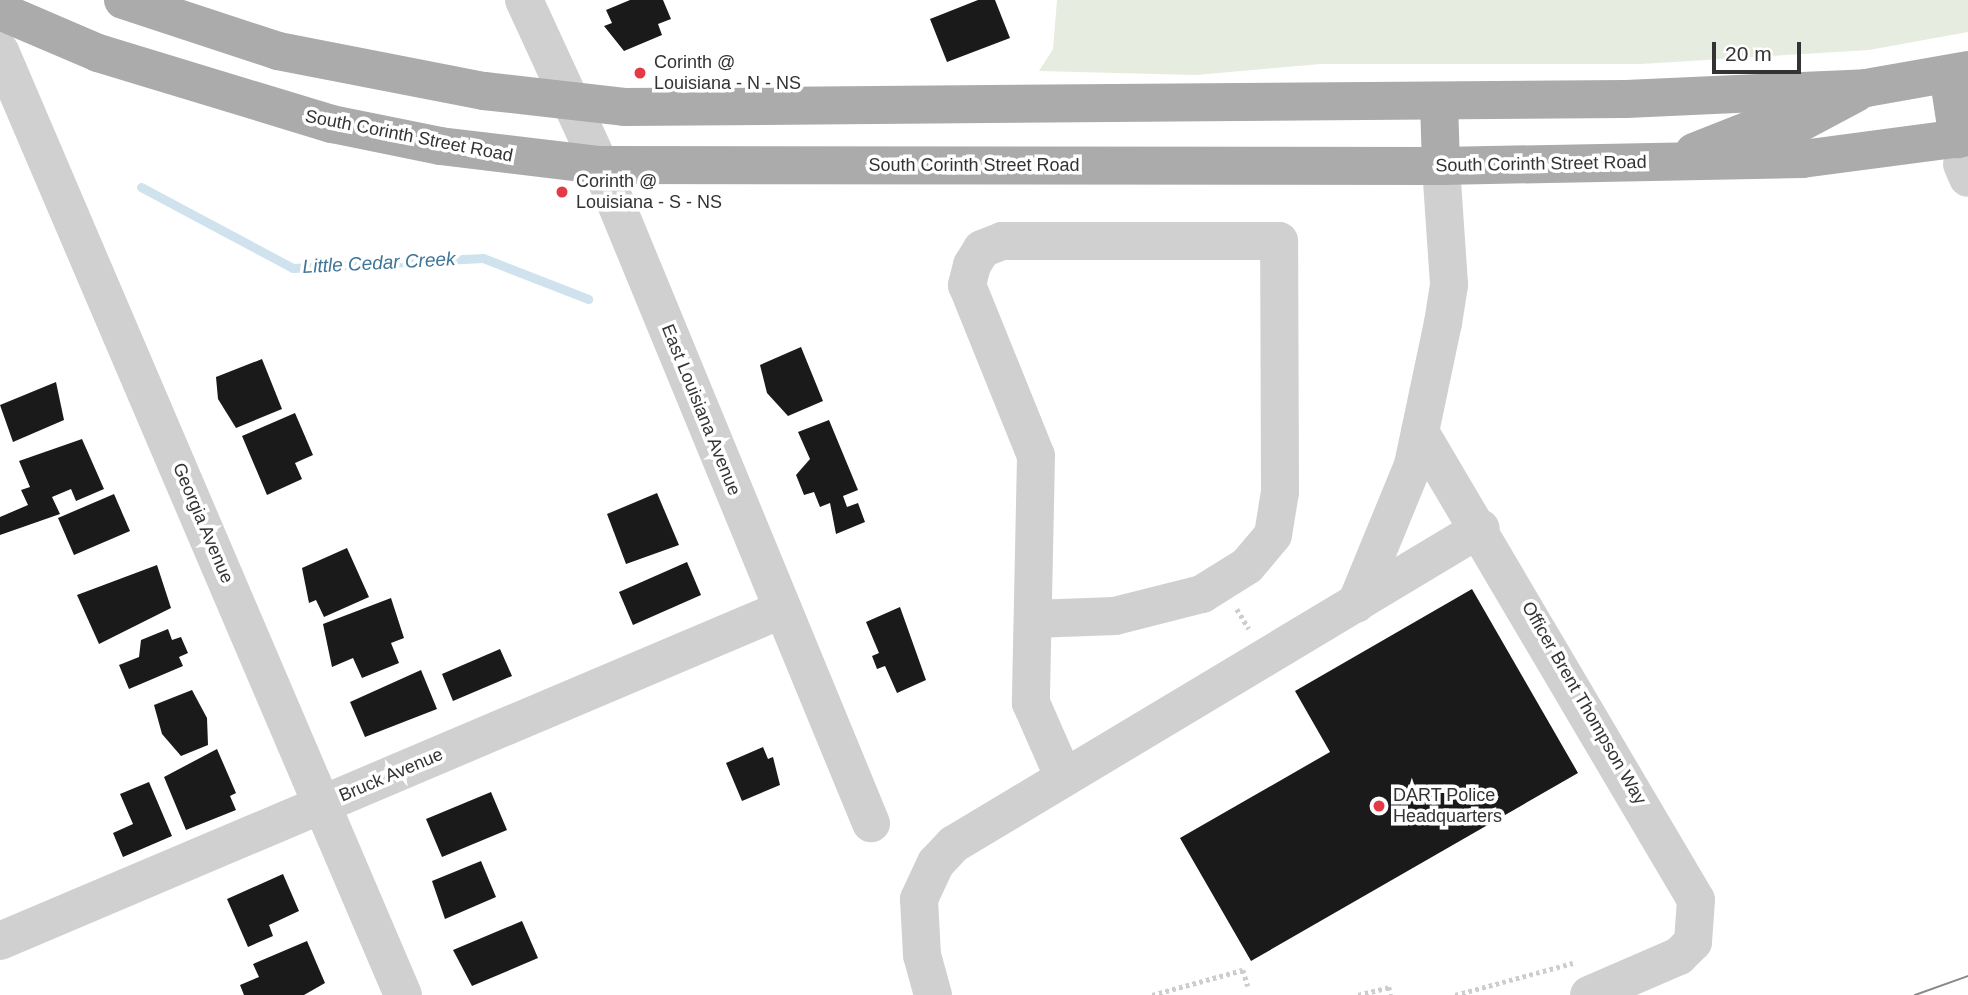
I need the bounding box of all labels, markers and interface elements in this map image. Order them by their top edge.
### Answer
scale bar [1716,28,1805,72]
text: 20 m [1725,42,1772,65]
place label: Corinth @ Louisiana - N - NS [654,52,801,94]
marker: Corinth @ Louisiana - N - NS [632,65,648,81]
street label: South Corinth Street Road [303,105,515,167]
street label: South Corinth Street Road [1435,151,1647,177]
street label: South Corinth Street Road [868,154,1080,176]
place label: Corinth @ Louisiana - S - NS [576,171,722,214]
marker: Corinth @ Louisiana - S - NS [554,184,570,200]
water label: Little Cedar Creek [302,248,456,278]
street label: East Louisiana Avenue [657,321,745,499]
street label: Georgia Avenue [168,459,238,587]
street label: Officer Brent Thompson Way [1517,598,1651,808]
street label: Bruck Avenue [335,743,447,807]
place label: DART Police Headquarters [1393,785,1502,828]
marker: DART Police Headquarters [1371,798,1387,814]

